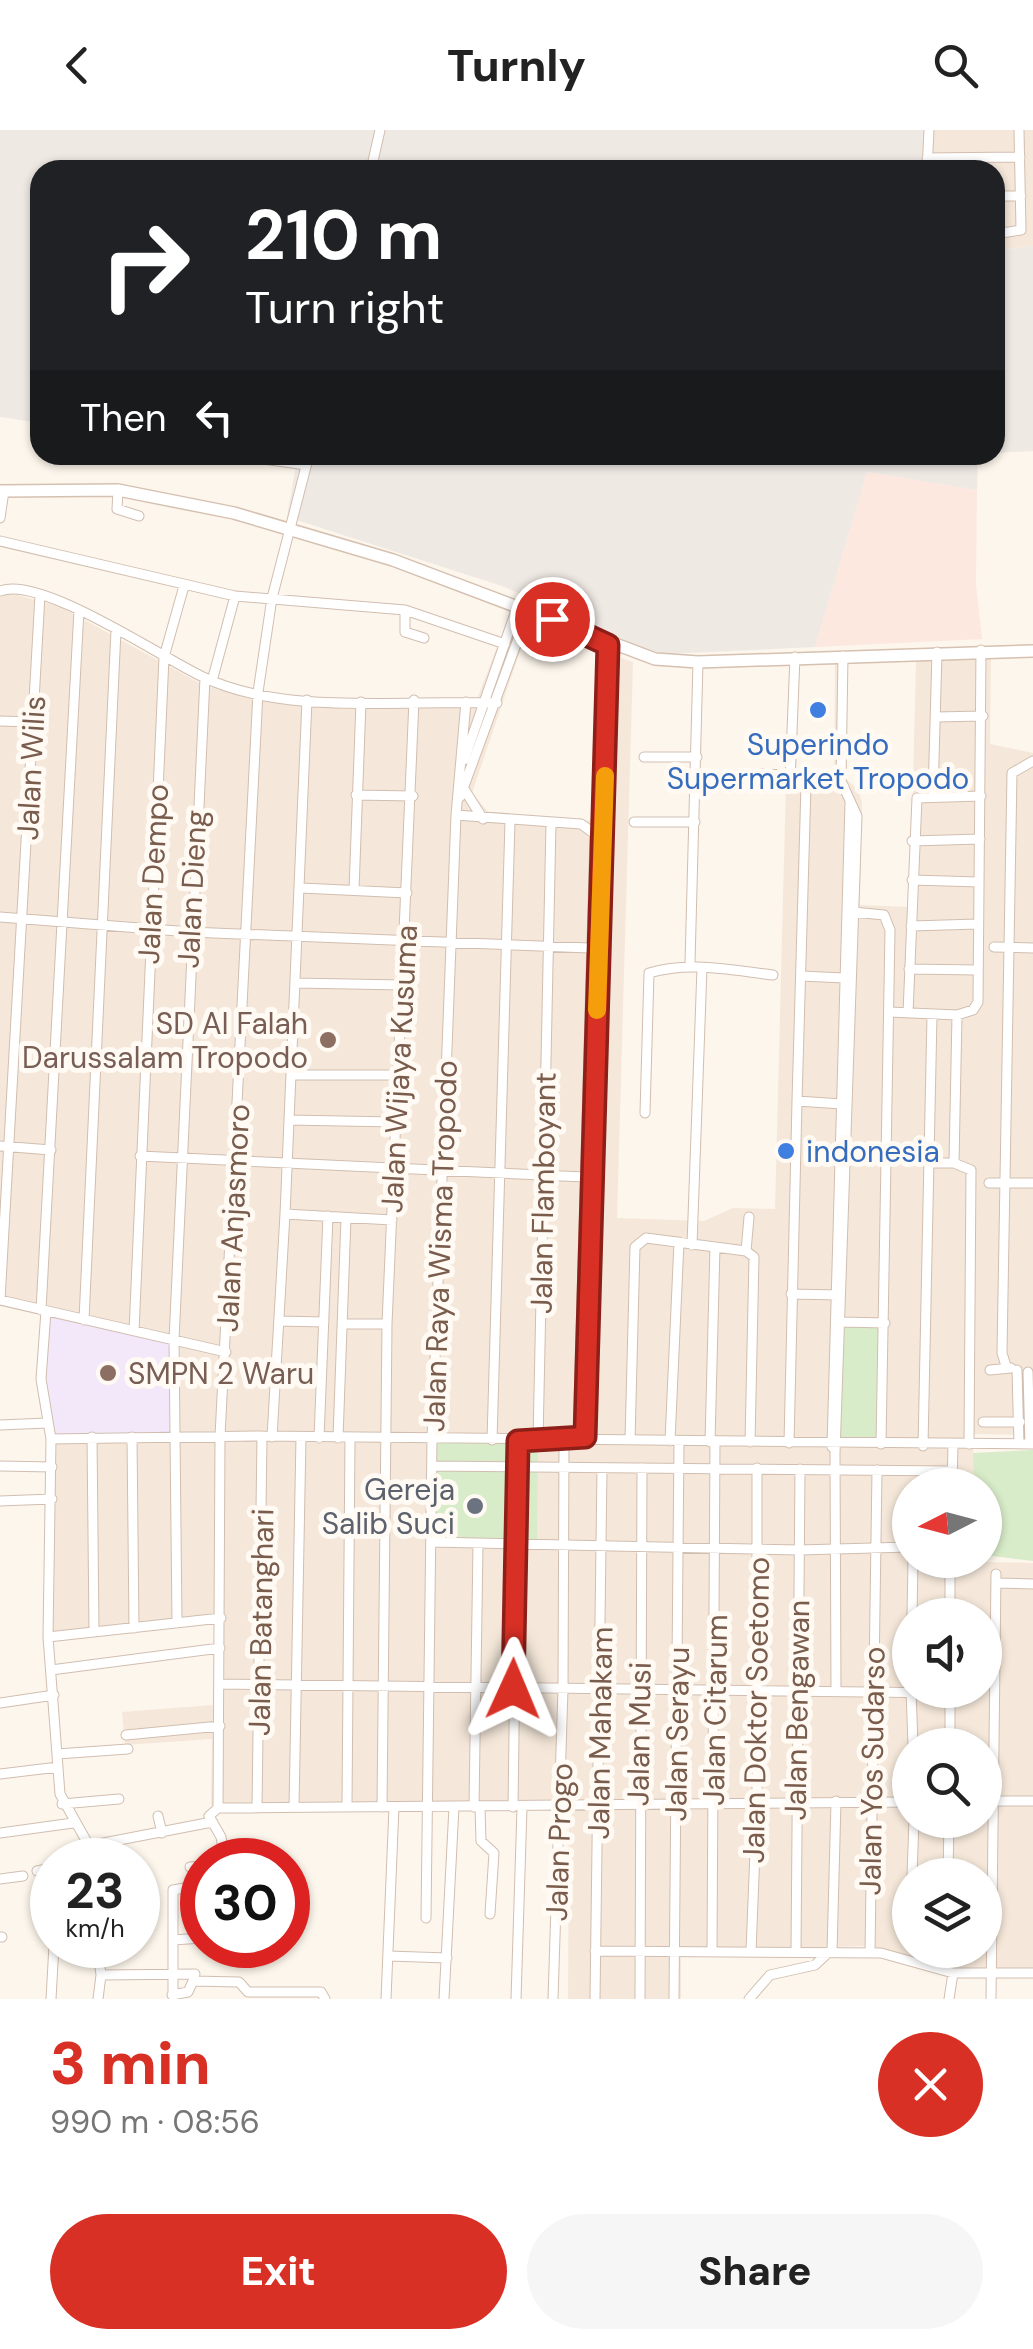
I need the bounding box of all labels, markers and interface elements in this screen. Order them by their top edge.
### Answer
text: Turnly [447,36,586,95]
icon: back [50,38,105,93]
icon: search [928,38,983,93]
text: 210 m [245,190,442,281]
icon: right [80,200,210,330]
text: Turn right [245,278,444,337]
icon: left [187,390,242,445]
text: Then [80,393,167,443]
pin [510,577,595,662]
icon: arrive [525,592,580,647]
street label: Jalan Wilis [8,695,54,841]
marker: Superindo Supermarket Tropodo [807,699,829,721]
place label: Superindo Supermarket Tropodo [667,725,969,798]
street label: Jalan Dempo [129,783,177,965]
street label: Jalan Dieng [168,809,216,969]
street label: Jalan Wijaya Kusuma [372,924,426,1214]
place label: SD Al Falah Darussalam Tropodo [22,1004,308,1077]
marker: SD Al Falah Darussalam Tropodo [317,1029,339,1051]
street label: Jalan Raya Wisma Tropodo [414,1060,466,1432]
street label: Jalan Flamboyant [521,1072,565,1314]
street label: Jalan Anjasmoro [208,1103,258,1333]
place label: indonesia [806,1132,940,1171]
marker: indonesia [775,1140,797,1162]
place label: SMPN 2 Waru [128,1354,314,1393]
marker: SMPN 2 Waru [97,1362,119,1384]
north arrow [892,1468,1002,1578]
map controls [892,1468,1002,1968]
place label: Gereja Salib Suci [322,1470,455,1543]
marker: Gereja Salib Suci [464,1495,486,1517]
street label: Jalan Batanghari [240,1508,282,1736]
street label: Jalan Doktor Soetomo [734,1556,778,1864]
button: sound [892,1598,1002,1708]
street label: Jalan Bengawan [776,1599,818,1821]
street label: Jalan Citarum [694,1614,736,1806]
street label: Jalan Mahakam [579,1626,621,1840]
position arrow [461,1637,565,1741]
street label: Jalan Serayu [656,1646,698,1822]
street label: Jalan Yos Sudarso [850,1646,894,1896]
street label: Jalan Musi [618,1662,660,1806]
button: search [892,1728,1002,1838]
street label: Jalan Progo [537,1762,581,1922]
speed limit sign: 30 [180,1838,310,1968]
text: 23 [66,1858,125,1924]
button: layers [892,1858,1002,1968]
text: km/h [65,1912,125,1945]
text: 3 min [50,2024,211,2103]
button: close [878,2032,983,2137]
text: 990 m · 08:56 [50,2101,260,2143]
button: Exit [50,2214,507,2329]
button: Share [527,2214,983,2329]

